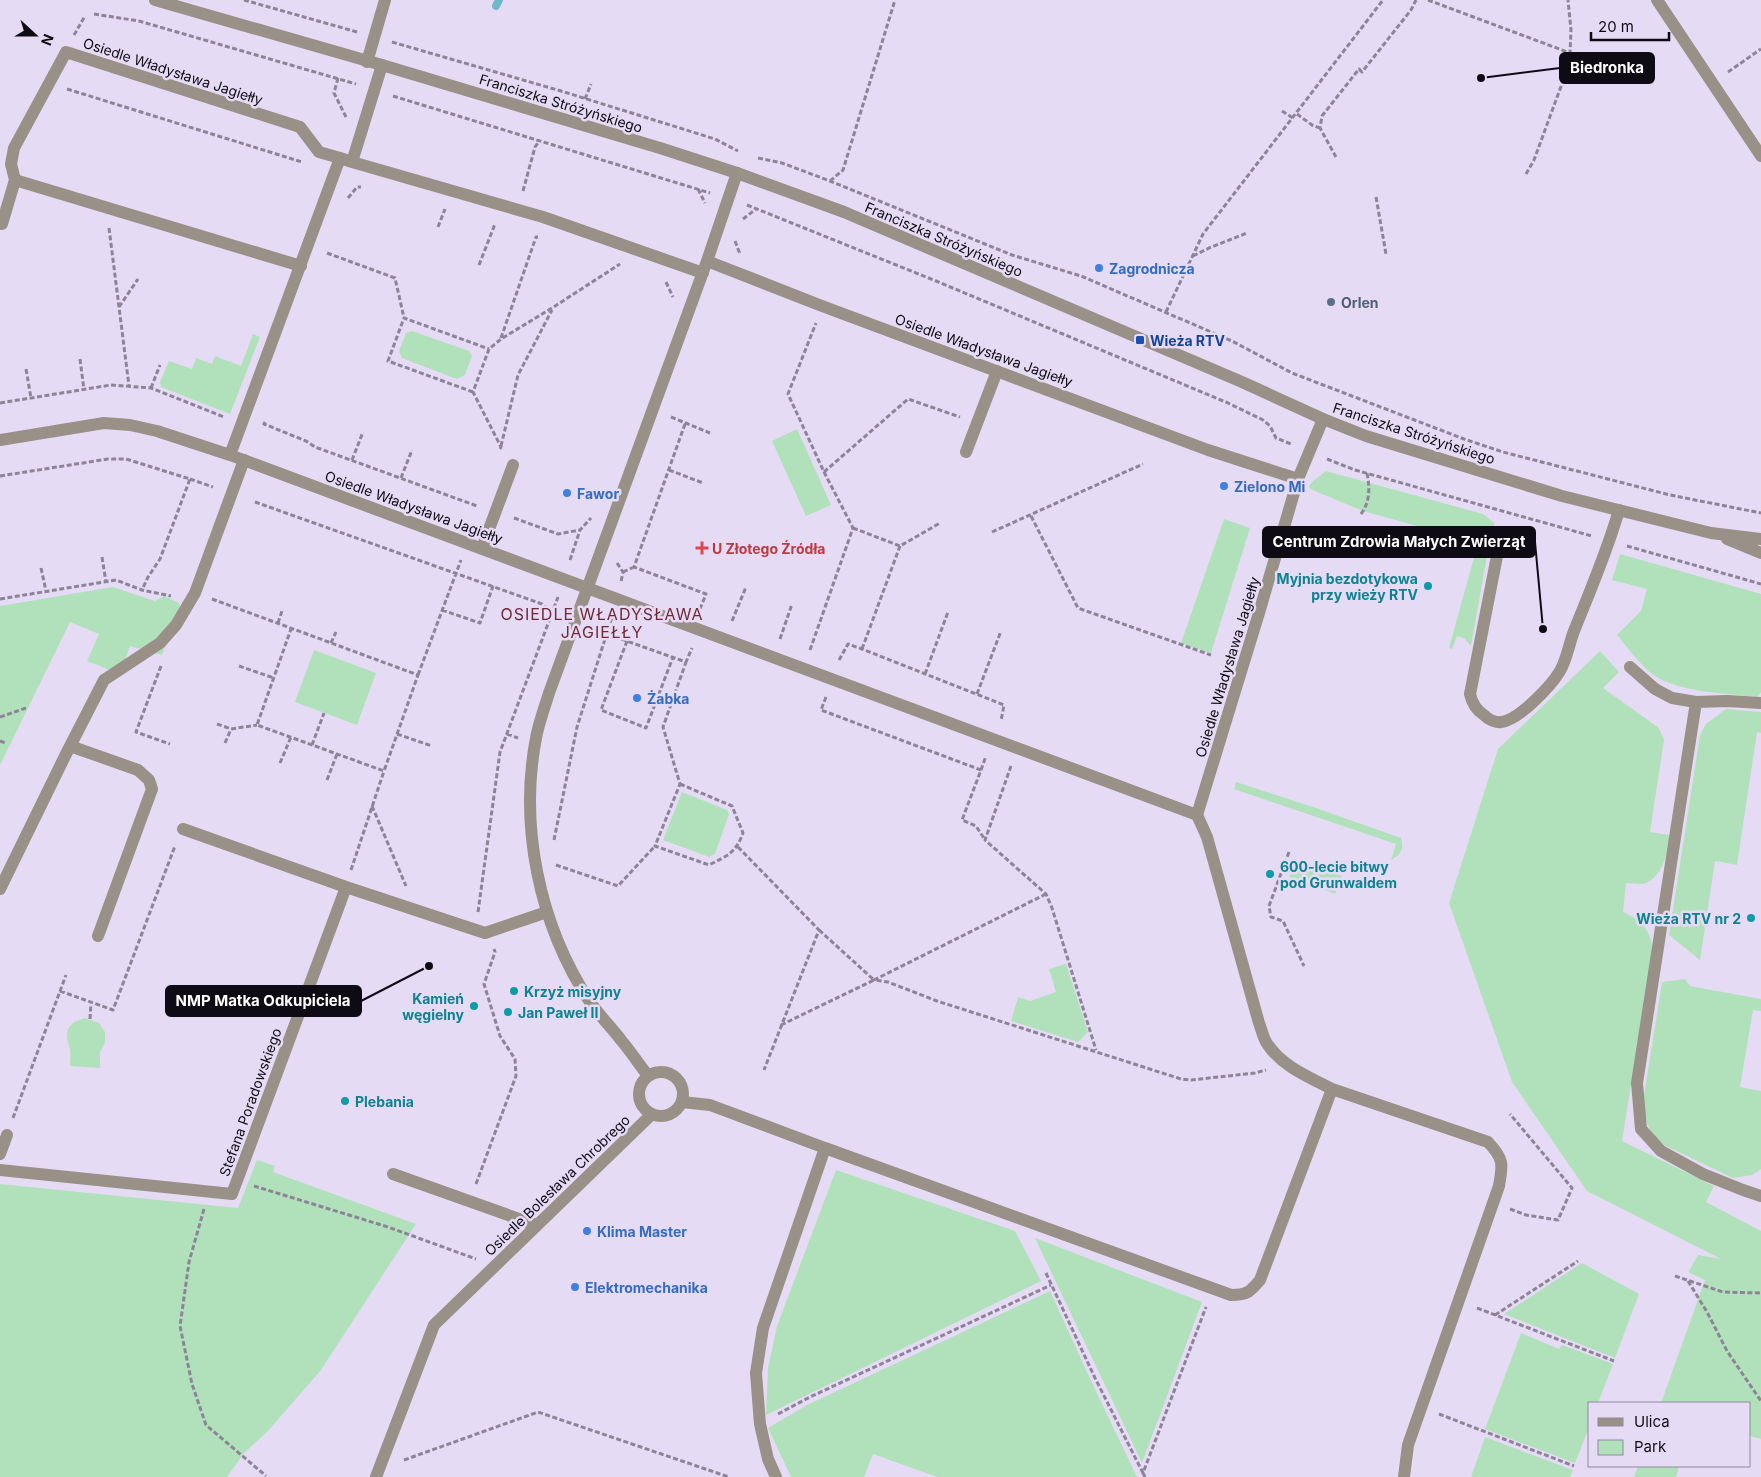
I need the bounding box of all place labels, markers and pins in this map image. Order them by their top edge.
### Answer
callout: Biedronka [1560,53,1654,83]
place label: Zagrodnicza [1109,260,1195,277]
marker: Zagrodnicza [1093,262,1105,274]
place label: Orlen [1341,294,1379,311]
marker: Orlen [1325,296,1337,308]
place label: Wieża RTV [1150,332,1225,349]
marker: Wieża RTV [1134,334,1146,346]
place label: Zielono Mi [1234,478,1305,495]
marker: Zielono Mi [1218,480,1230,492]
place label: Fawor [577,485,619,502]
marker: Fawor [561,487,573,499]
callout: Centrum Zdrowia Małych Zwierząt [1263,527,1535,557]
place label: U Złotego Źródła [712,539,825,557]
marker: U Złotego Źródła [696,542,708,554]
place label: Myjnia bezdotykowa przy wieży RTV [1277,570,1419,603]
marker: Myjnia bezdotykowa przy wieży RTV [1422,580,1434,592]
place label: Żabka [647,689,690,707]
marker: Żabka [631,692,643,704]
place label: 600-lecie bitwy pod Grunwaldem [1280,858,1397,891]
marker: 600-lecie bitwy pod Grunwaldem [1264,868,1276,880]
place label: Wieża RTV nr 2 [1636,910,1741,927]
marker: Wieża RTV nr 2 [1745,912,1757,924]
place label: Krzyż misyjny [524,983,622,1000]
marker: Krzyż misyjny [508,985,520,997]
callout: NMP Matka Odkupiciela [166,986,361,1016]
place label: Kamień węgielny [402,990,465,1023]
marker: Kamień węgielny [468,1000,480,1012]
place label: Jan Paweł II [518,1004,598,1021]
marker: Jan Paweł II [502,1006,514,1018]
place label: Plebania [355,1093,414,1110]
marker: Plebania [339,1095,351,1107]
place label: Klima Master [597,1223,687,1240]
marker: Klima Master [581,1225,593,1237]
place label: Elektromechanika [585,1279,708,1296]
marker: Elektromechanika [569,1281,581,1293]

